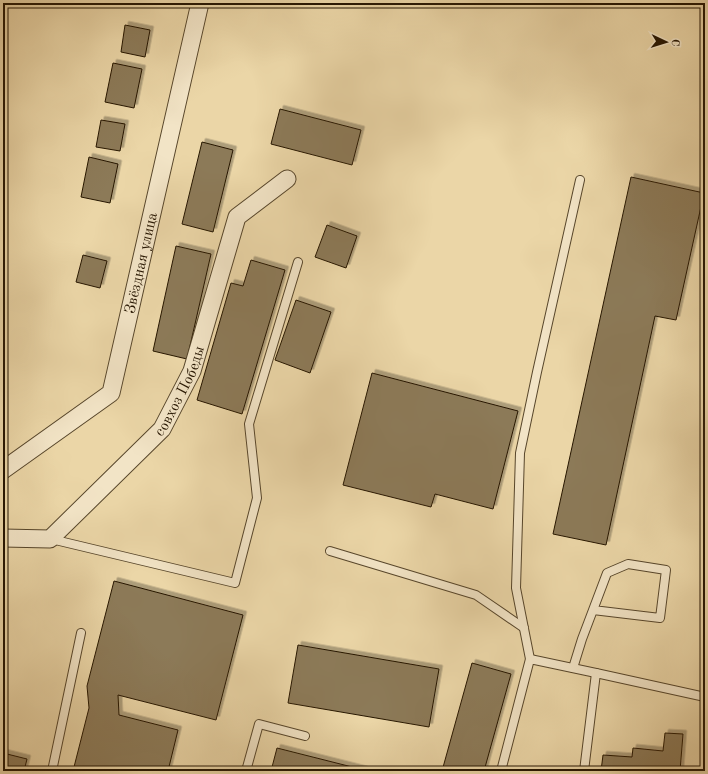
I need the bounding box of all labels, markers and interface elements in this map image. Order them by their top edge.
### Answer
north arrow [646,22,686,62]
text: С [669,39,680,47]
street label: Звёздная улица [123,211,161,315]
street label: совхоз Победы [153,345,208,440]

